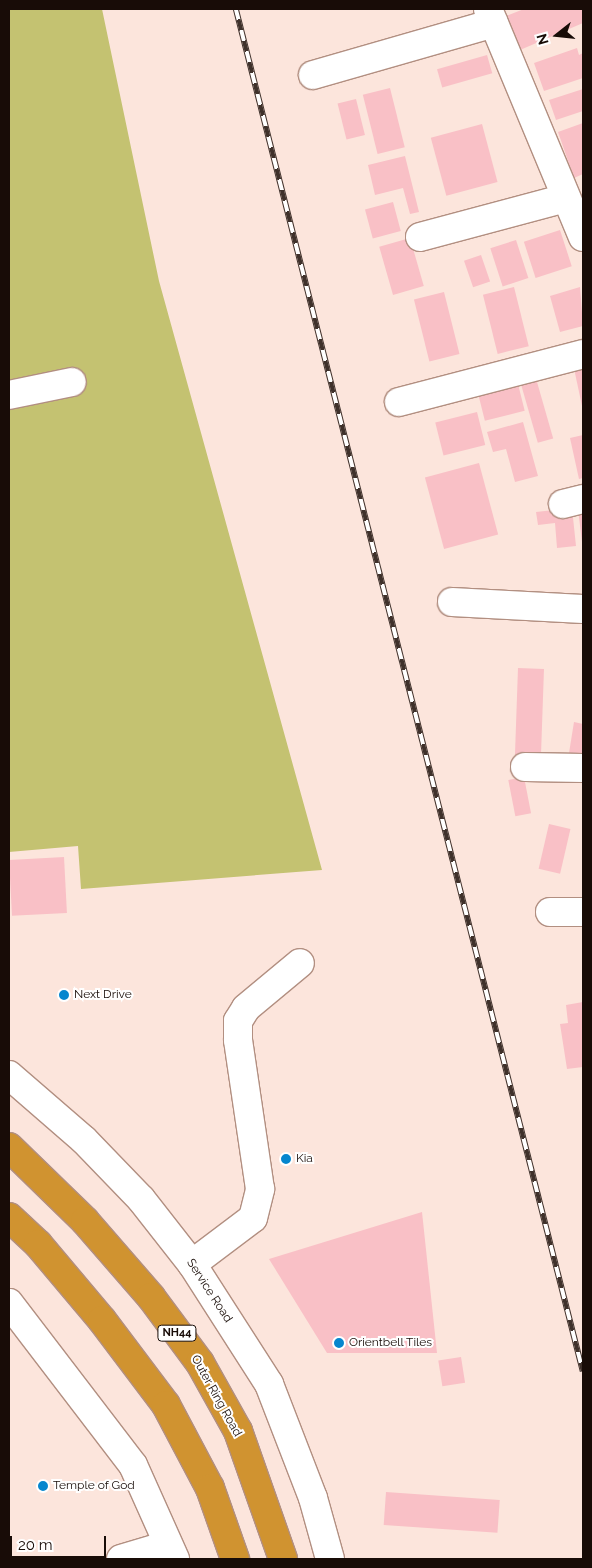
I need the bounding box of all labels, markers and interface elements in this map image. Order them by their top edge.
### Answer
north arrow [532,10,582,60]
text: N [533,32,552,46]
place label: Next Drive [74,988,132,1002]
marker: Next Drive [58,989,70,1001]
place label: Kia [296,1152,313,1166]
marker: Kia [280,1153,292,1165]
street label: Service Road [183,1256,235,1326]
road number: NH44 [157,1325,197,1342]
place label: Orientbell Tiles [349,1336,433,1350]
marker: Orientbell Tiles [333,1337,345,1349]
street label: Outer Ring Road [188,1353,244,1439]
place label: Temple of God [53,1479,135,1493]
marker: Temple of God [37,1480,49,1492]
scale bar [12,1526,109,1558]
text: 20 m [18,1536,53,1554]

